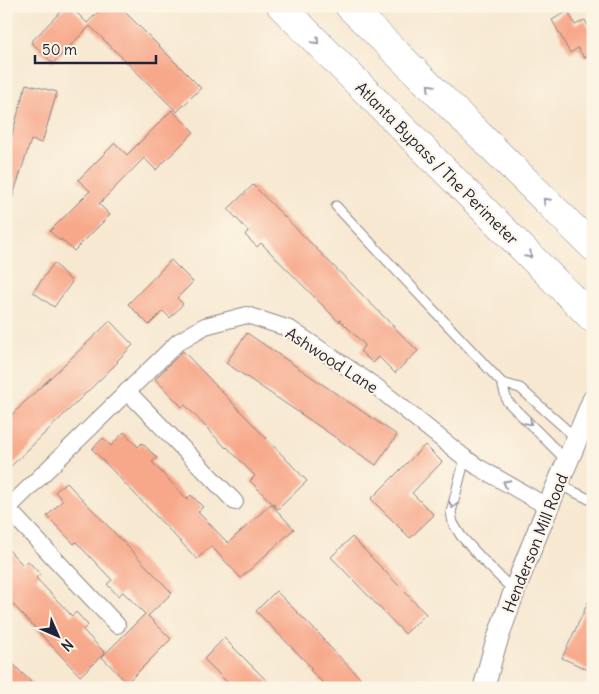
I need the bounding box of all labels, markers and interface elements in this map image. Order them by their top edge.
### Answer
scale bar [35,32,156,64]
one-way arrow [310,35,319,44]
text: 50 m [42,40,77,59]
street label: Atlanta Bypass / The Perimeter [351,77,523,249]
one-way arrow [427,83,436,92]
one-way arrow [542,198,551,207]
one-way arrow [523,249,532,258]
street label: Ashwood Lane [282,323,382,397]
one-way arrow [523,416,532,425]
street label: Henderson Mill Road [498,471,572,615]
one-way arrow [503,480,512,490]
one-way arrow [449,501,459,510]
north arrow [32,612,82,662]
text: N [57,635,77,655]

